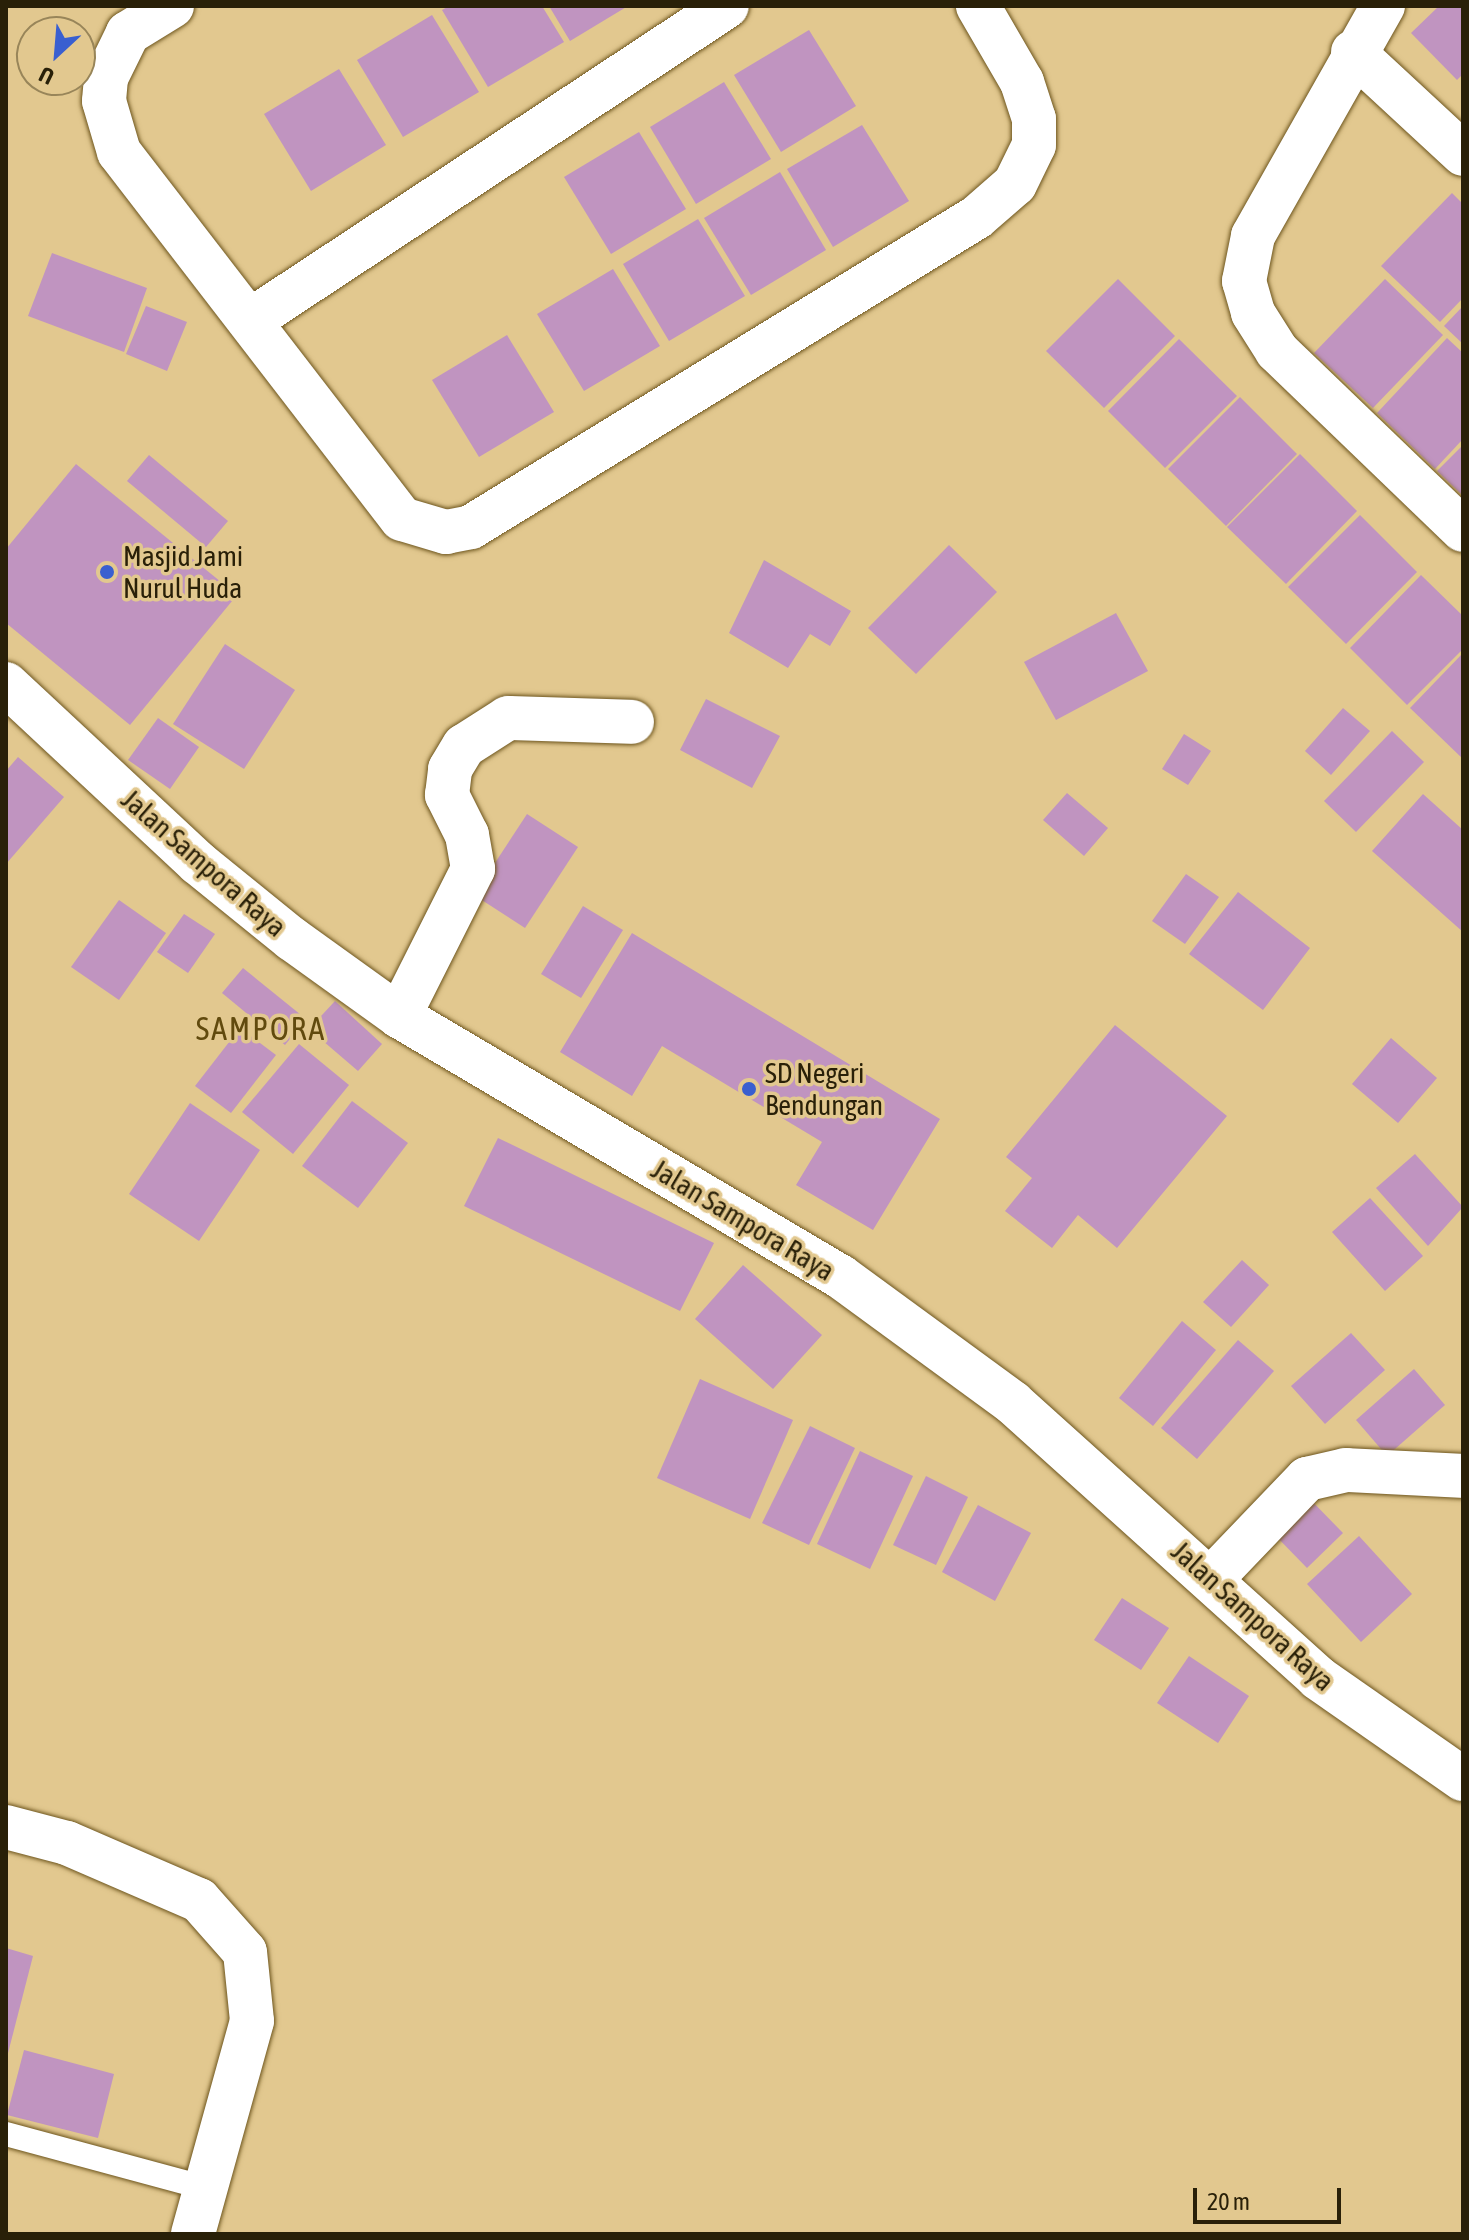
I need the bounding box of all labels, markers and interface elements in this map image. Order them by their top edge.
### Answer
north arrow [16,16,96,96]
text: U [35,61,58,90]
place label: Masjid Jami Nurul Huda [123,539,243,605]
marker: Masjid Jami Nurul Huda [98,563,116,581]
street label: Jalan Sampora Raya [115,782,293,944]
district label: SAMPORA [196,1010,326,1048]
place label: SD Negeri Bendungan [765,1056,883,1122]
marker: SD Negeri Bendungan [740,1080,758,1098]
street label: Jalan Sampora Raya [646,1152,840,1288]
street label: Jalan Sampora Raya [1165,1534,1341,1698]
scale bar [1197,2172,1345,2222]
text: 20 m [1207,2188,1250,2215]

